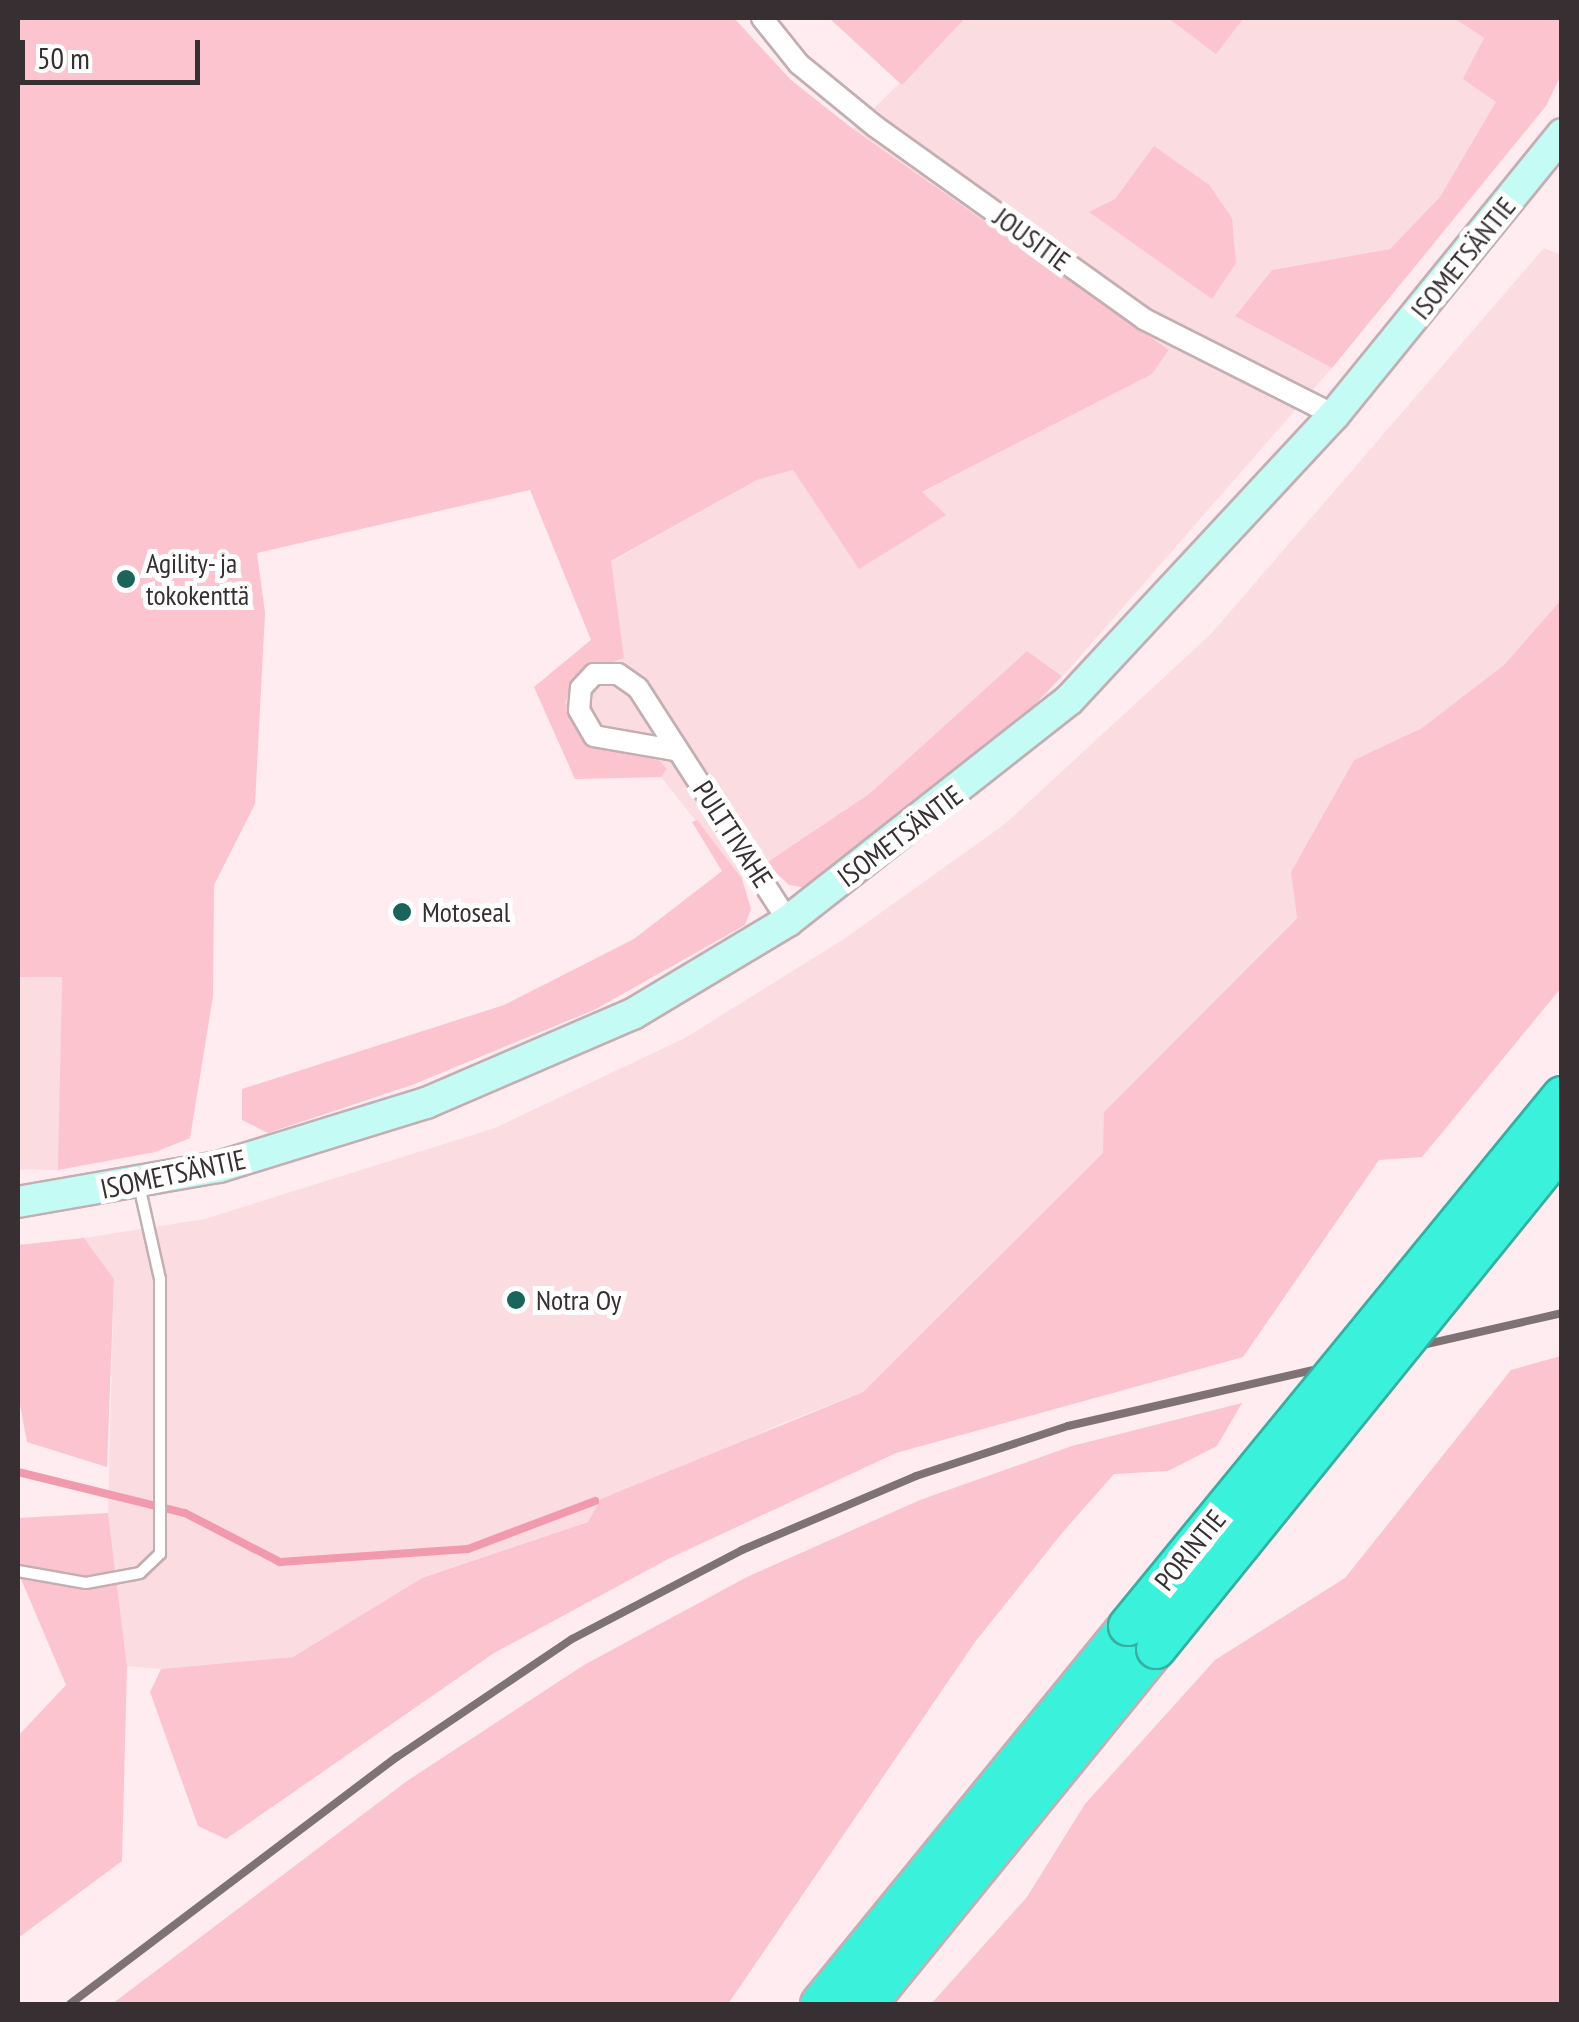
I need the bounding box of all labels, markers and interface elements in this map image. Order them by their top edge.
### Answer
scale bar [25,20,205,82]
text: 50 m [37,38,90,77]
street label: ISOMETSÄNTIE [1404,190,1522,326]
street label: JOUSITIE [987,200,1077,278]
place label: Agility- ja tokokenttä [146,546,249,612]
marker: Agility- ja tokokenttä [115,568,137,590]
street label: PULTTIVAHE [686,774,780,894]
street label: ISOMETSÄNTIE [831,778,969,894]
place label: Motoseal [422,895,510,929]
marker: Motoseal [391,901,413,923]
street label: ISOMETSÄNTIE [97,1142,249,1206]
place label: Notra Oy [536,1283,621,1317]
marker: Notra Oy [505,1289,527,1311]
street label: PORINTIE [1147,1503,1233,1597]

